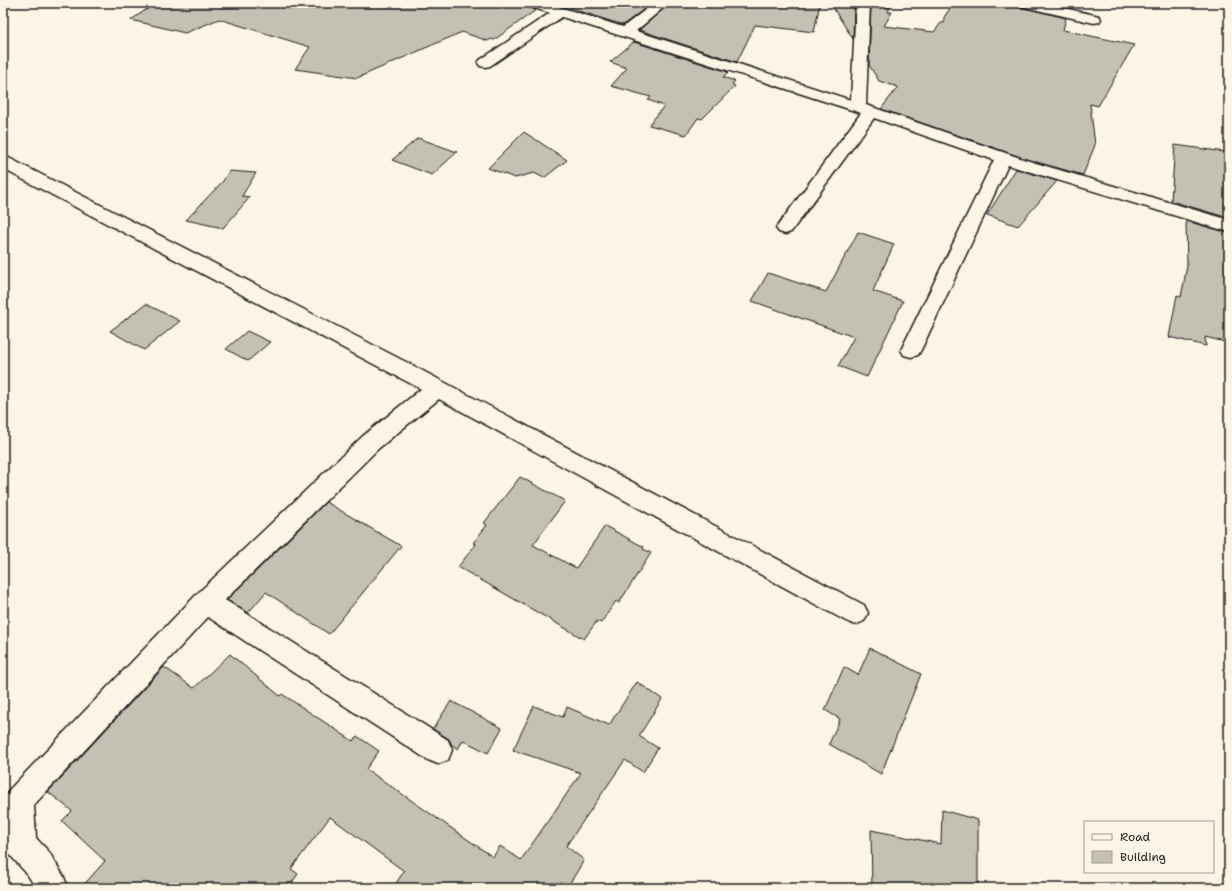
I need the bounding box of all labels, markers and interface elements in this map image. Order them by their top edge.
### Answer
legend [1084,821,1214,873]
text: Road [1120,829,1151,845]
text: Building [1120,849,1166,865]

